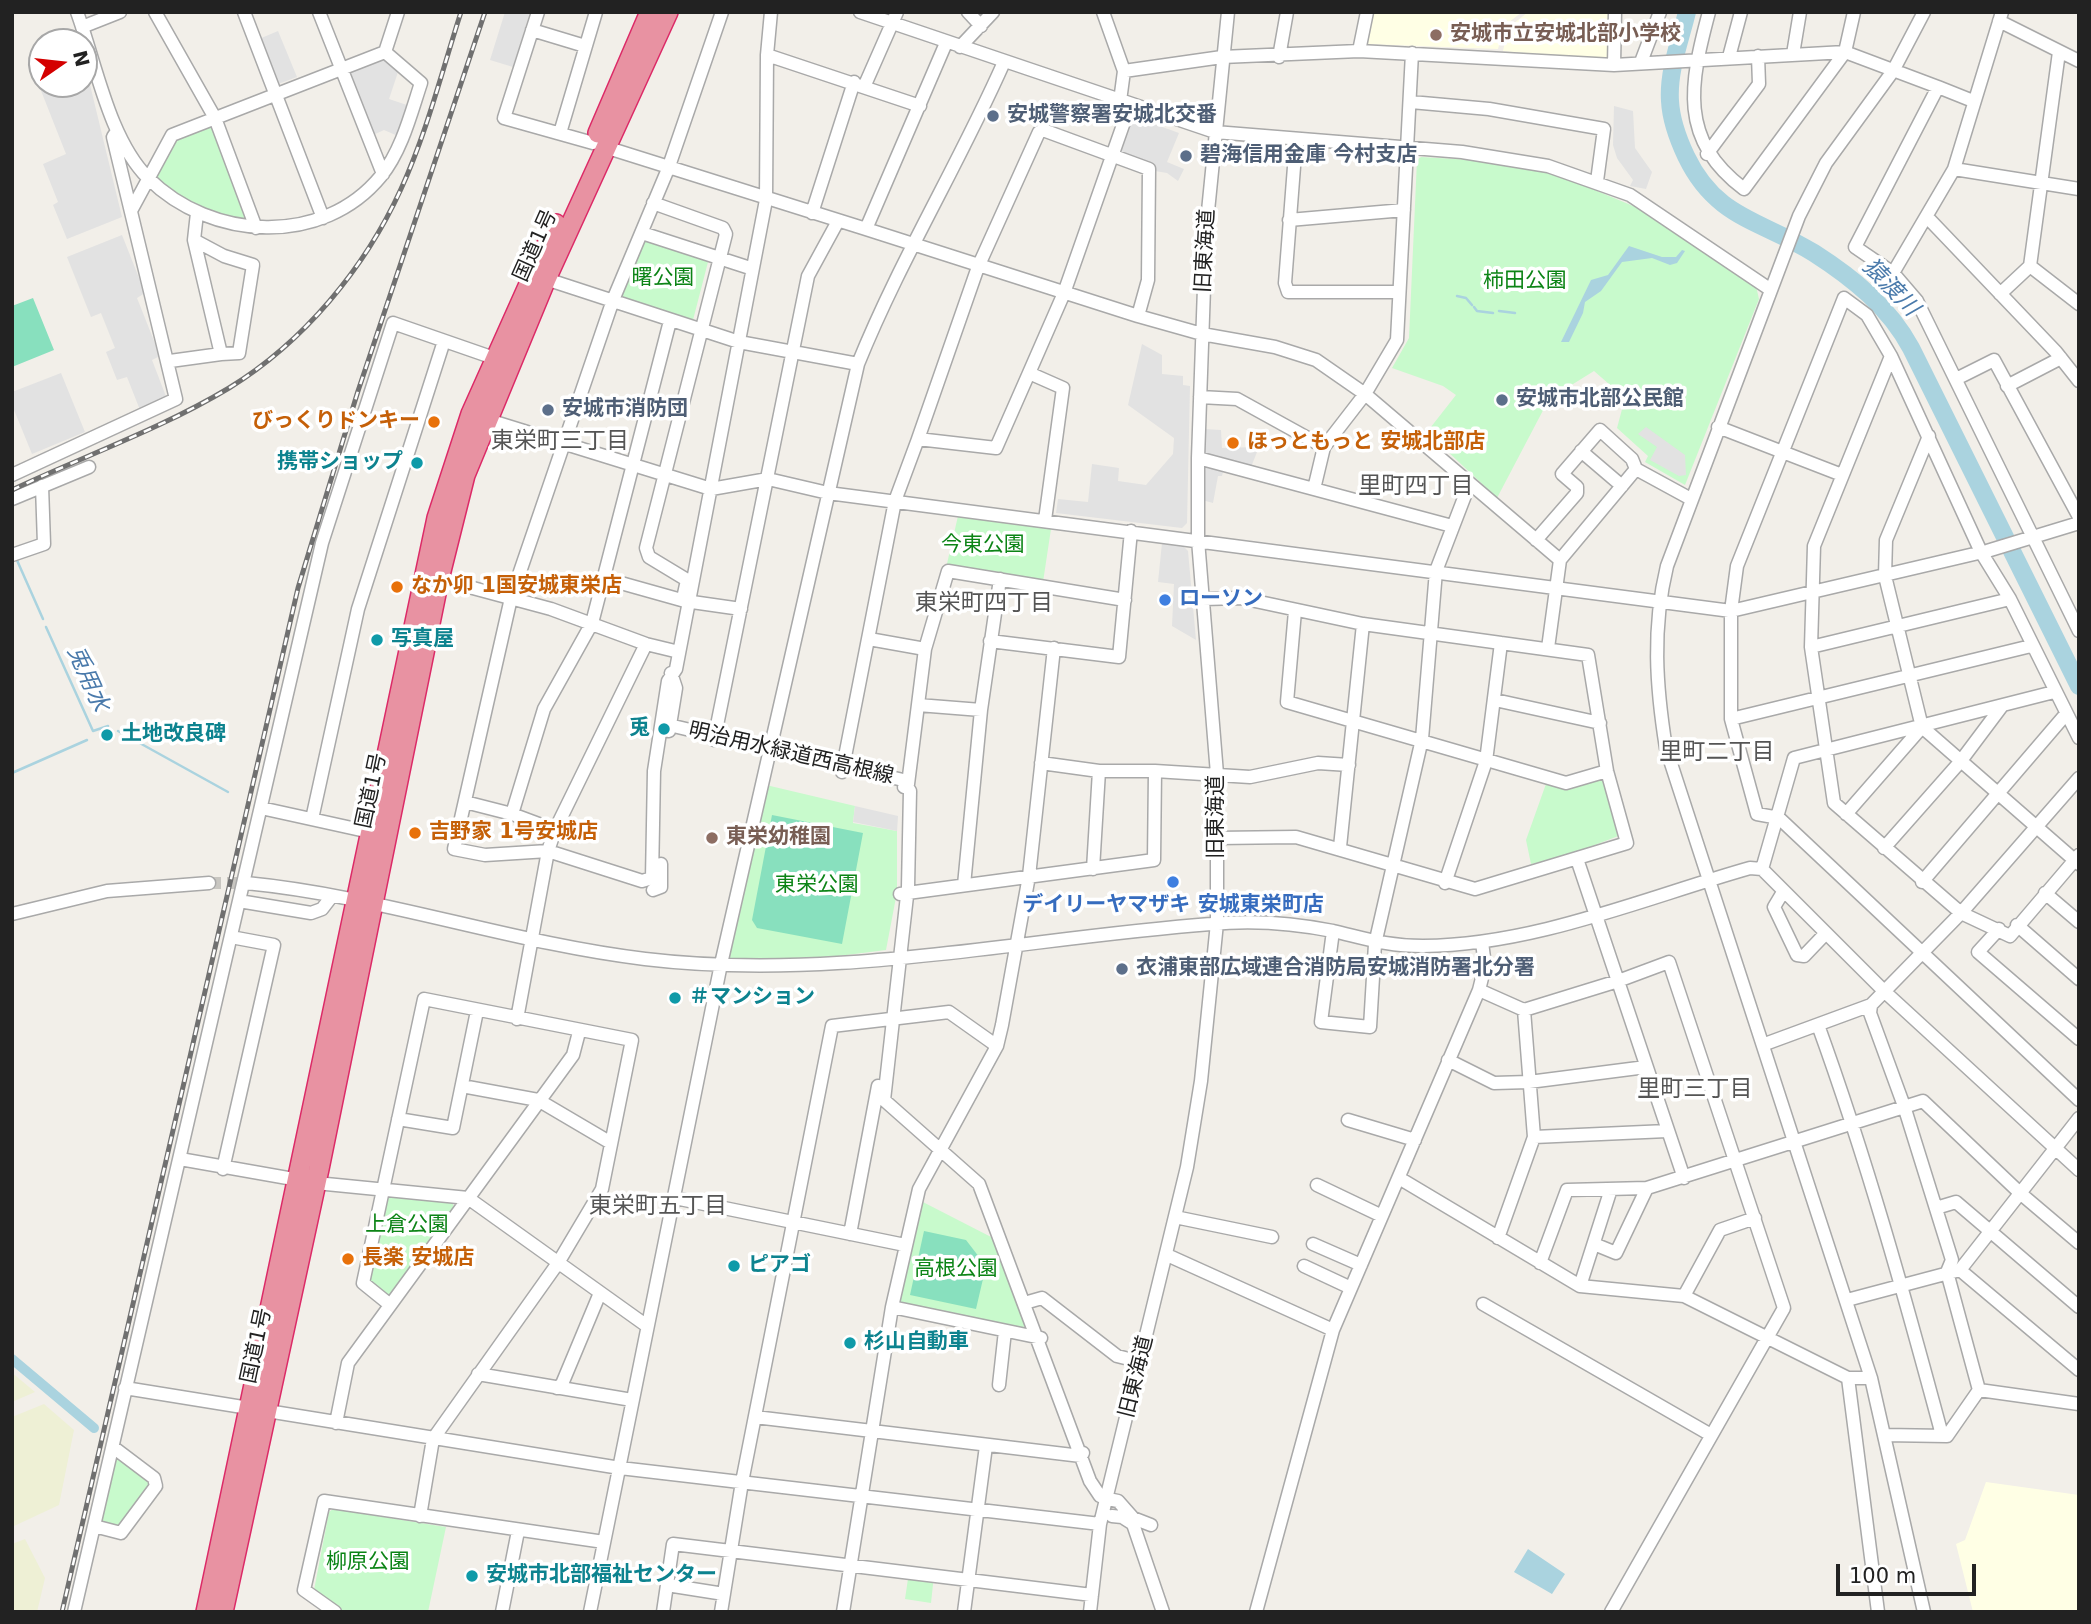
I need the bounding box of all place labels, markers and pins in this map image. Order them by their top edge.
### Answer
place label: 安城市立安城北部小学校 [1450,22,1681,48]
marker: 安城市立安城北部小学校 [1428,27,1444,43]
place label: 安城警察署安城北交番 [1007,103,1217,129]
marker: 安城警察署安城北交番 [985,108,1001,124]
place label: 碧海信用金庫 今村支店 [1200,143,1417,169]
marker: 碧海信用金庫 今村支店 [1178,148,1194,164]
place label: 安城市北部公民館 [1516,387,1684,413]
marker: 安城市北部公民館 [1494,392,1510,408]
place label: 安城市消防団 [562,397,688,423]
marker: 安城市消防団 [540,402,556,418]
place label: びっくりドンキー [252,409,420,435]
marker: びっくりドンキー [426,414,442,430]
place label: ほっともっと 安城北部店 [1247,430,1485,456]
marker: ほっともっと 安城北部店 [1225,435,1241,451]
place label: 携帯ショップ [277,450,403,476]
marker: 携帯ショップ [409,455,425,471]
place label: なか卯 1国安城東栄店 [411,574,622,600]
marker: なか卯 1国安城東栄店 [389,579,405,595]
place label: ローソン [1179,587,1263,613]
marker: ローソン [1157,592,1173,608]
place label: 写真屋 [391,627,454,653]
marker: 写真屋 [369,632,385,648]
place label: 兎 [629,716,650,742]
marker: 兎 [656,721,672,737]
place label: 土地改良碑 [121,722,226,748]
marker: 土地改良碑 [99,727,115,743]
place label: 吉野家 1号安城店 [429,820,598,846]
marker: 吉野家 1号安城店 [407,825,423,841]
place label: 東栄幼稚園 [726,825,831,851]
marker: 東栄幼稚園 [704,830,720,846]
marker: デイリーヤマザキ 安城東栄町店 [1165,874,1181,890]
place label: デイリーヤマザキ 安城東栄町店 [1022,893,1324,919]
place label: 衣浦東部広域連合消防局安城消防署北分署 [1136,956,1535,982]
marker: 衣浦東部広域連合消防局安城消防署北分署 [1114,961,1130,977]
place label: ＃マンション [689,985,815,1011]
marker: ＃マンション [667,990,683,1006]
place label: 長楽 安城店 [362,1246,474,1272]
marker: 長楽 安城店 [340,1251,356,1267]
place label: ピアゴ [748,1253,811,1279]
marker: ピアゴ [726,1258,742,1274]
place label: 杉山自動車 [864,1330,969,1356]
marker: 杉山自動車 [842,1335,858,1351]
place label: 安城市北部福祉センター [486,1563,717,1589]
marker: 安城市北部福祉センター [464,1568,480,1584]

